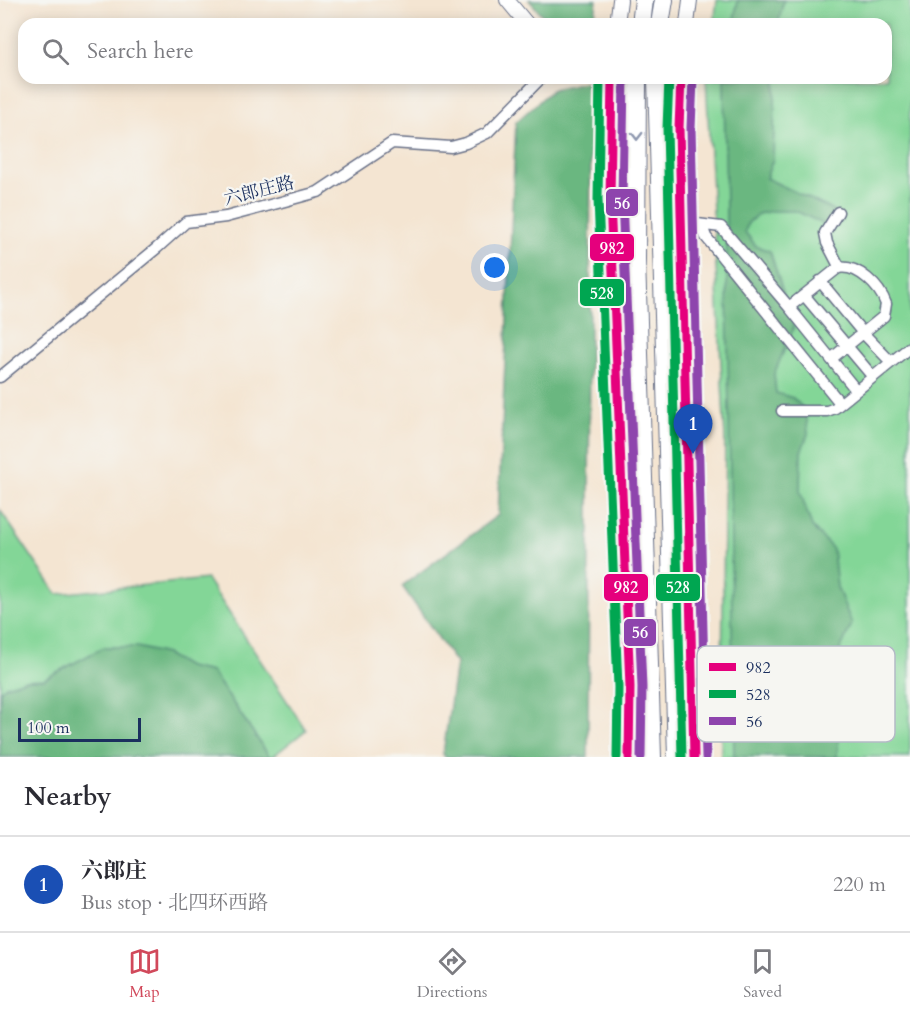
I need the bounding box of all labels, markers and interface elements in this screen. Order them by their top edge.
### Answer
search box [18,18,892,84]
icon: search [39,35,72,68]
text: Search here [87,36,194,66]
one-way arrow [631,132,643,141]
street label: 六郎庄路 [221,170,297,212]
line badge: 56 [605,188,639,217]
text: 56 [614,193,630,215]
line badge: 982 [589,233,635,262]
text: 982 [600,238,624,260]
your location [480,253,509,282]
line badge: 528 [579,278,625,307]
text: 528 [590,283,614,305]
pin: 1 [674,404,712,454]
line badge: 982 [603,573,649,602]
line badge: 528 [655,573,701,602]
text: 982 [614,577,638,599]
text: 528 [666,577,690,599]
line badge: 56 [623,618,657,647]
text: 56 [632,622,648,644]
legend [697,646,895,742]
text: 982 [746,657,771,679]
text: 528 [746,684,771,706]
text: 56 [746,711,762,733]
scale bar [18,715,141,742]
text: 100 m [27,717,69,739]
text: Nearby [24,779,112,814]
text: 六郎庄 [81,856,147,886]
text: 1 [38,871,49,898]
text: 220 m [833,871,886,898]
text: Bus stop · 北四环西路 [81,889,268,916]
tab: Map [128,945,161,1003]
tab: Directions [417,945,487,1003]
tab: Saved [743,945,782,1003]

